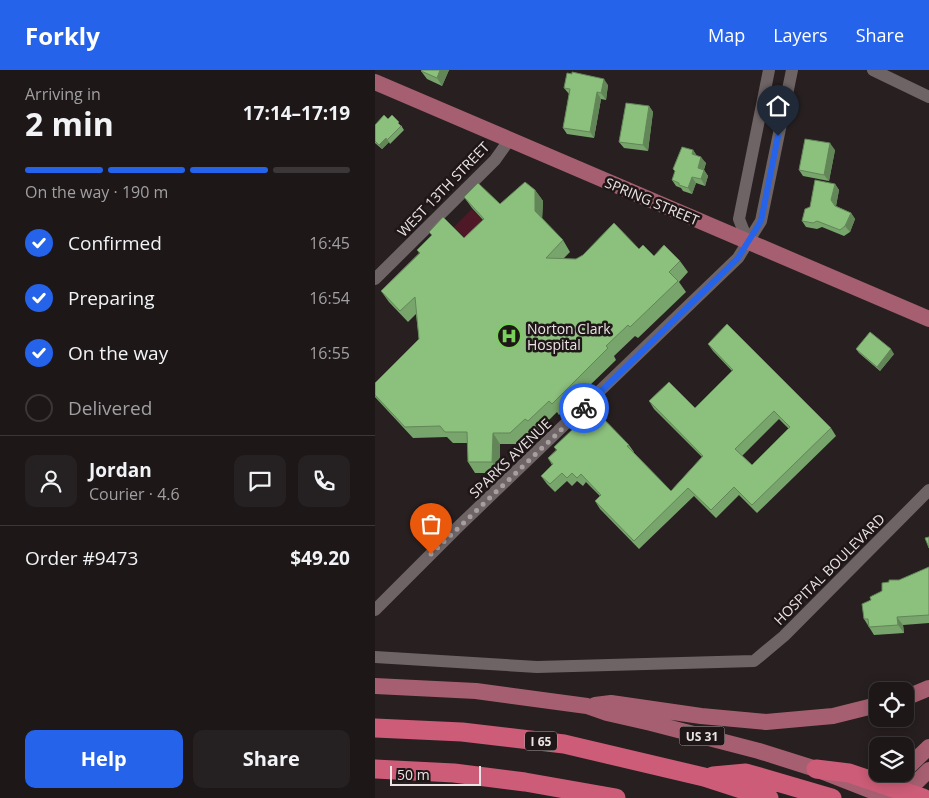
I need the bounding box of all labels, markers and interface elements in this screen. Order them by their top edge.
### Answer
text: Forkly [25,19,100,52]
text: Map [708,23,745,47]
text: Layers [773,23,828,47]
text: Share [856,23,904,47]
text: Arriving in [25,83,101,105]
pin [757,85,799,136]
icon: home [764,92,792,120]
text: 17:14–17:19 [243,100,350,126]
text: 2 min [25,102,114,145]
street label: WEST 13TH STREET [393,137,493,240]
street label: SPRING STREET [602,173,702,229]
text: On the way · 190 m [25,181,168,203]
icon: check [25,229,53,257]
text: Confirmed [68,230,162,256]
text: 16:45 [309,232,350,254]
icon: check [25,284,53,312]
text: Preparing [68,285,155,311]
text: 16:54 [309,287,350,309]
place label: Norton Clark Hospital [527,319,611,354]
hospital icon: Norton Clark Hospital [496,323,522,349]
icon: check [25,339,53,367]
text: On the way [68,340,168,366]
text: 16:55 [309,342,350,364]
courier [559,383,609,433]
icon: bike [570,394,598,422]
text: Delivered [68,395,152,421]
street label: SPARKS AVENUE [465,414,555,502]
button: person [25,455,77,507]
button: chat [234,455,286,507]
button: phone [298,455,350,507]
text: Jordan [89,457,152,483]
text: Courier · 4.6 [89,483,180,505]
pin [410,503,452,554]
street label: HOSPITAL BOULEVARD [769,509,889,629]
icon: bag [417,510,445,538]
text: Order #9473 [25,545,138,571]
text: $49.20 [290,545,350,571]
map controls [869,682,914,782]
button: locate [869,682,914,727]
road number: US 31 [679,726,725,746]
button: Help [25,730,183,788]
button: Share [193,730,350,788]
road number: I 65 [525,731,557,750]
button: layers [869,737,914,782]
scale bar [390,763,481,786]
text: 50 m [397,765,430,784]

